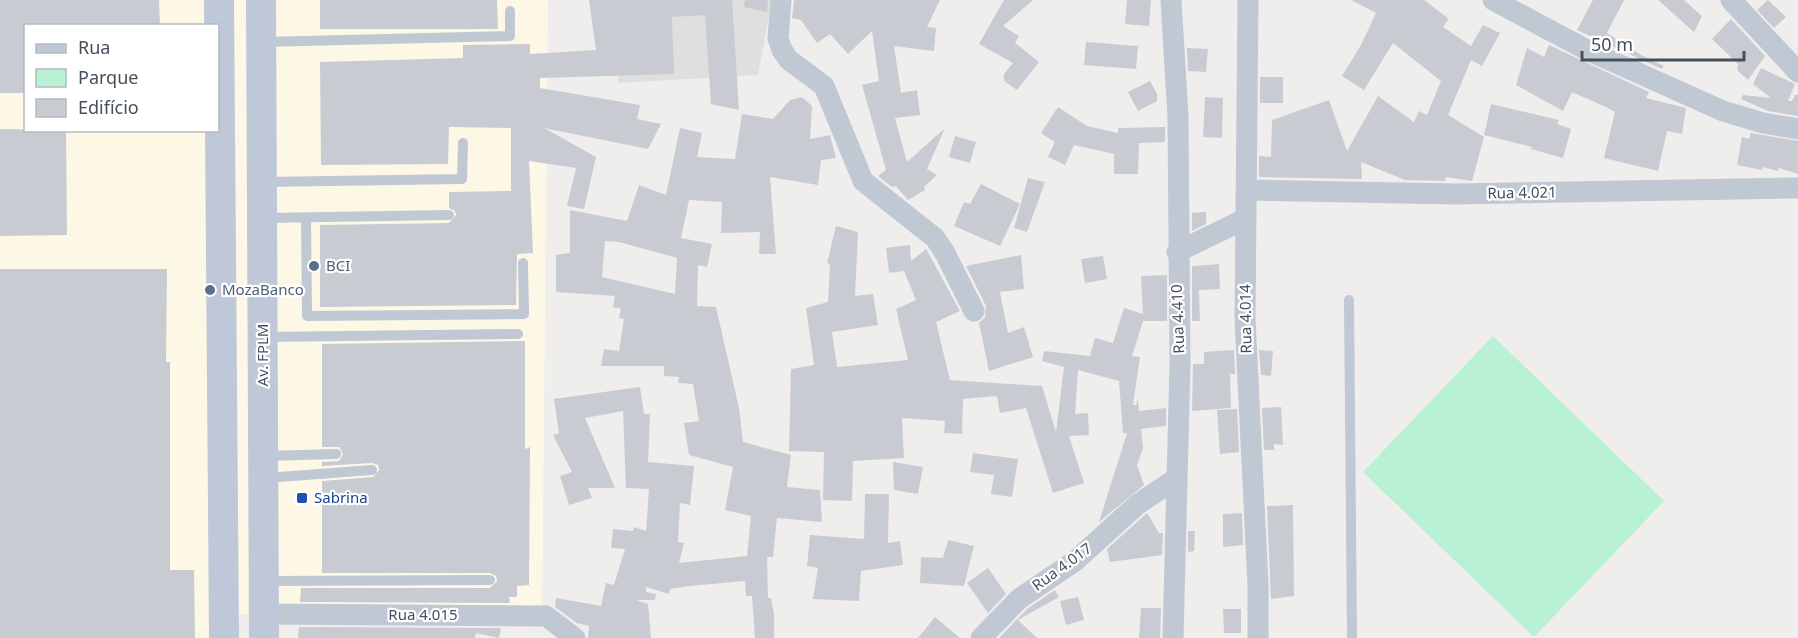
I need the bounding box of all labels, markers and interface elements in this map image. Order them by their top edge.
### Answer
legend [24,24,219,132]
scale bar [1582,24,1744,62]
text: 50 m [1591,32,1633,56]
text: Rua [78,35,110,59]
text: Parque [78,65,138,89]
text: Edifício [78,95,139,119]
street label: Rua 4.021 [1487,181,1557,203]
place label: BCI [326,255,350,275]
marker: BCI [307,259,321,273]
place label: MozaBanco [222,279,304,299]
marker: MozaBanco [203,283,217,297]
street label: Rua 4.410 [1166,284,1188,354]
street label: Rua 4.014 [1234,284,1256,354]
street label: Av. FPLM [252,324,272,386]
place label: Sabrina [314,487,368,507]
marker: Sabrina [295,491,309,505]
street label: Rua 4.017 [1028,538,1095,595]
street label: Rua 4.015 [388,604,458,624]

